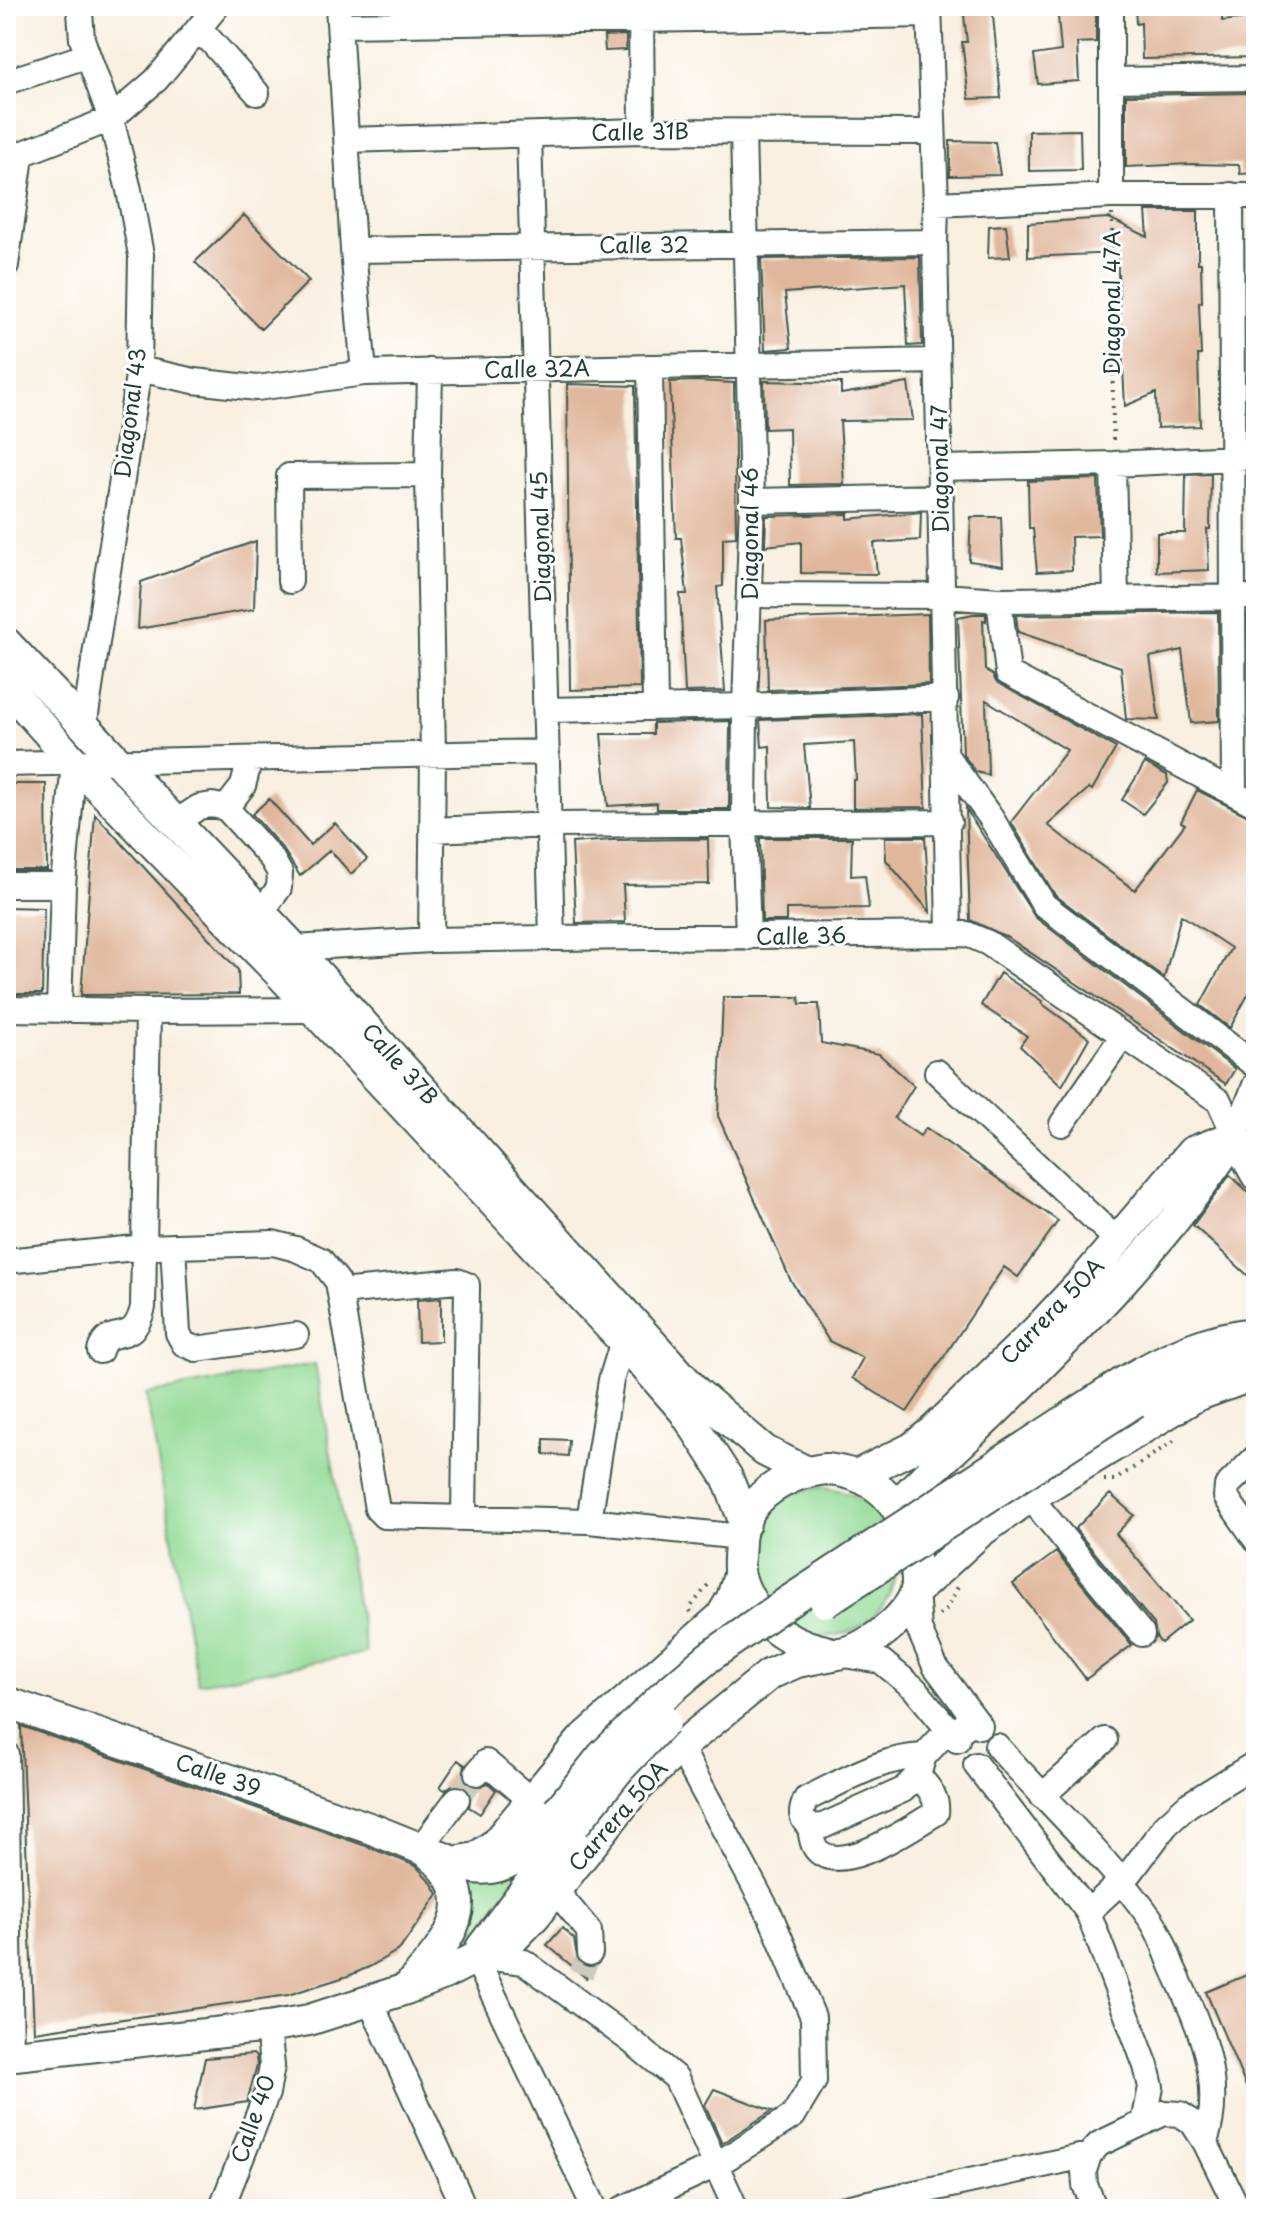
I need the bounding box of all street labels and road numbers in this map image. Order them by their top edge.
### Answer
street label: Calle 31B [591,113,689,148]
street label: Calle 32 [599,227,689,260]
street label: Diagonal 47A [1094,230,1127,376]
street label: Diagonal 43 [104,346,153,480]
street label: Calle 32A [484,350,590,385]
street label: Diagonal 47 [921,404,956,534]
street label: Diagonal 46 [732,467,765,601]
street label: Diagonal 45 [521,470,558,604]
street label: Calle 36 [755,917,846,952]
street label: Calle 37B [355,1015,447,1111]
street label: Carrera 50A [991,1249,1111,1371]
street label: Calle 39 [171,1744,266,1804]
street label: Carrera 50A [559,1752,675,1878]
street label: Calle 40 [221,2070,282,2167]

